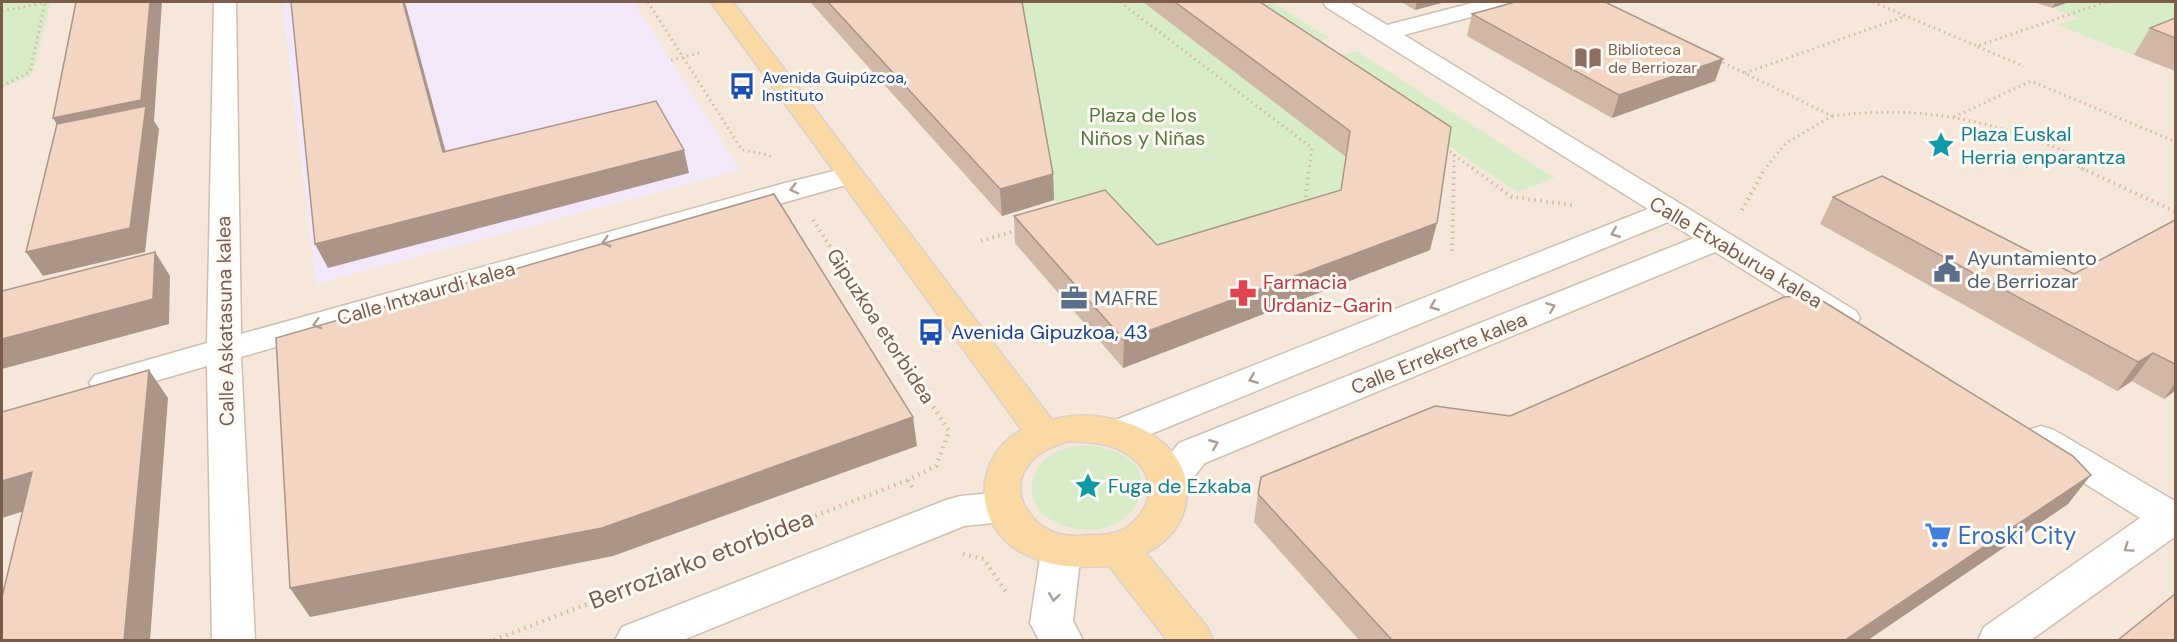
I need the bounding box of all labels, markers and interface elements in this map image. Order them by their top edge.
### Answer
place label: Biblioteca de Berriozar [1608,39,1697,78]
library icon: Biblioteca de Berriozar [1573,43,1603,73]
place label: Avenida Guipúzcoa, Instituto [762,67,907,106]
bus stop icon: Avenida Guipúzcoa, Instituto [727,71,757,101]
park label: Plaza de los Niños y Niñas [1081,102,1205,151]
place label: Plaza Euskal Herria enparantza [1961,121,2126,170]
place icon: Plaza Euskal Herria enparantza [1926,130,1956,160]
one-way arrow [789,182,799,194]
street label: Calle Etxaburua kalea [1645,190,1827,314]
street label: Calle Askatasuna kalea [210,216,240,426]
one-way arrow [1610,226,1621,238]
one-way arrow [601,235,612,247]
street label: Gipuzkoa etorbidea [821,243,941,409]
place label: Ayuntamiento de Berriozar [1967,245,2097,294]
public building icon: Ayuntamiento de Berriozar [1932,254,1962,284]
street label: Calle Intxaurdi kalea [334,255,518,331]
place label: Farmacia Urdaniz-Garin [1263,269,1393,318]
pharmacy icon: Farmacia Urdaniz-Garin [1228,278,1258,308]
office icon: MAFRE [1059,283,1089,313]
place label: MAFRE [1094,285,1158,311]
one-way arrow [1429,299,1440,311]
one-way arrow [1544,302,1555,314]
street label: Calle Errekerte kalea [1347,306,1531,400]
one-way arrow [312,317,323,329]
bus stop icon: Avenida Gipuzkoa, 43 [916,317,946,347]
place label: Avenida Gipuzkoa, 43 [951,319,1148,345]
one-way arrow [1248,372,1259,384]
one-way arrow [1208,439,1219,451]
place icon: Fuga de Ezkaba [1073,471,1103,501]
place label: Fuga de Ezkaba [1108,473,1251,499]
street label: Berroziarko etorbidea [584,502,818,616]
supermarket icon: Eroski City [1923,520,1953,550]
place label: Eroski City [1958,520,2076,551]
one-way arrow [2123,541,2134,552]
one-way arrow [1049,593,1061,602]

